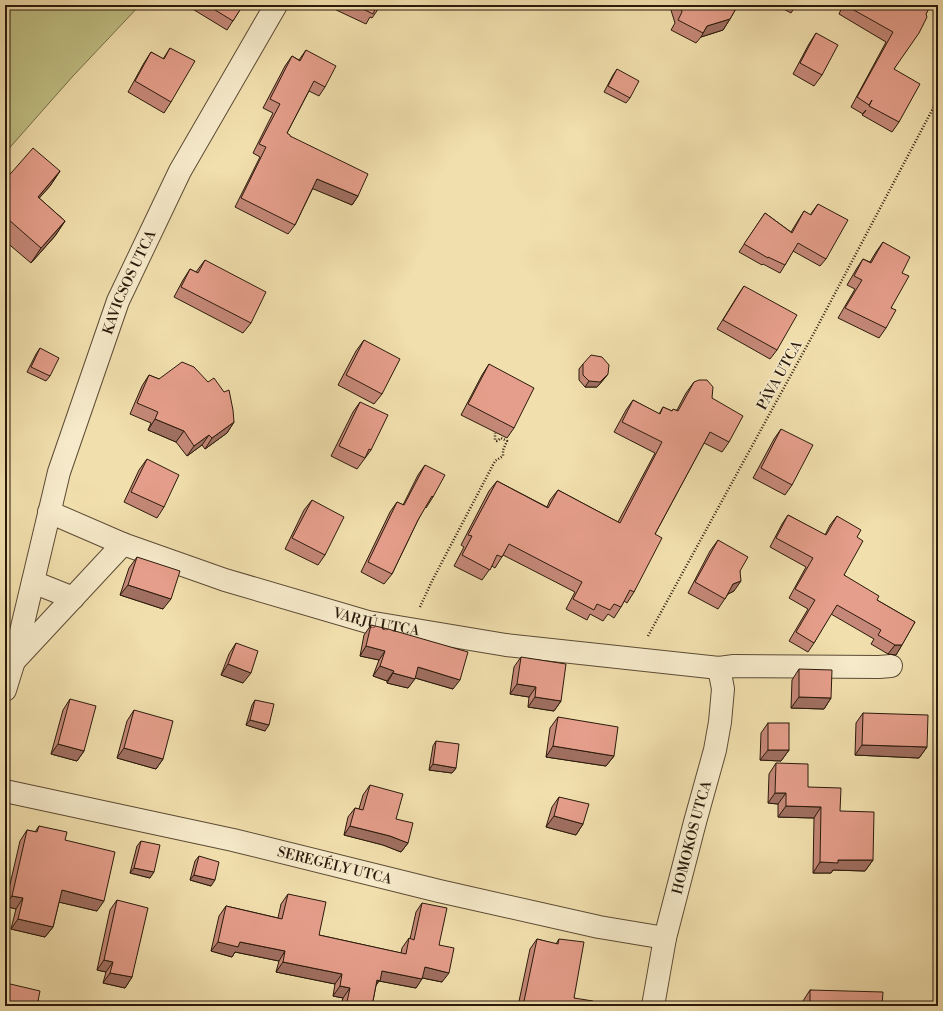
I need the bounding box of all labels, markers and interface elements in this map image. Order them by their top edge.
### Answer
street label: KAVICSOS UTCA [99,227,161,337]
street label: PÁVA UTCA [752,336,807,414]
street label: VARJÚ UTCA [330,604,421,641]
street label: HOMOKOS UTCA [669,778,716,896]
street label: SEREGÉLY UTCA [275,843,394,889]

